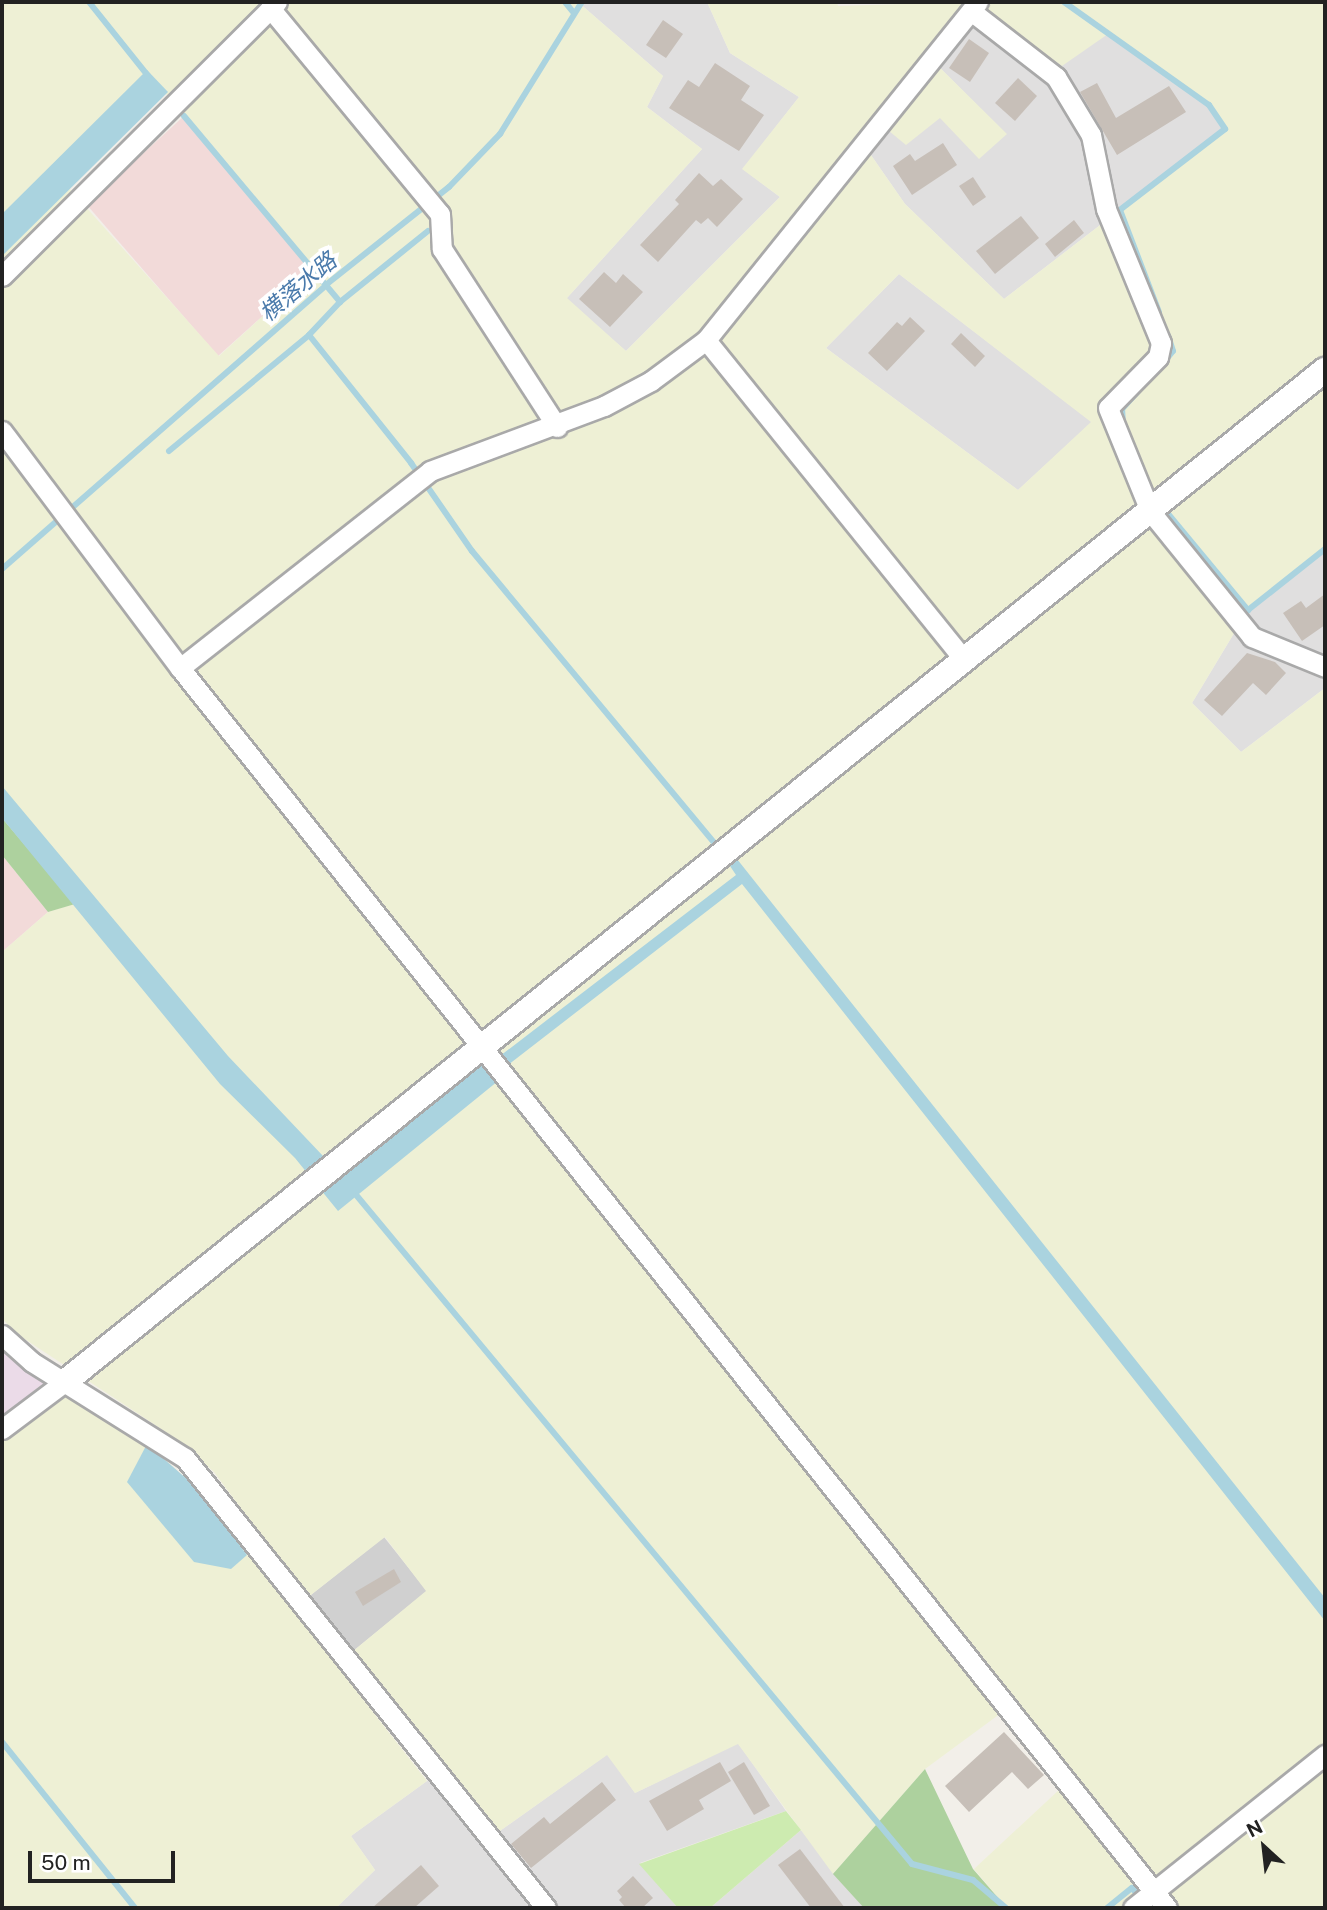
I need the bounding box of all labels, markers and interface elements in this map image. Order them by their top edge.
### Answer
water label: 横落水路 [254,247,342,327]
north arrow [1229,1812,1299,1882]
text: N [1243,1815,1266,1841]
scale bar [32,1836,178,1880]
text: 50 m [41,1850,91,1875]

